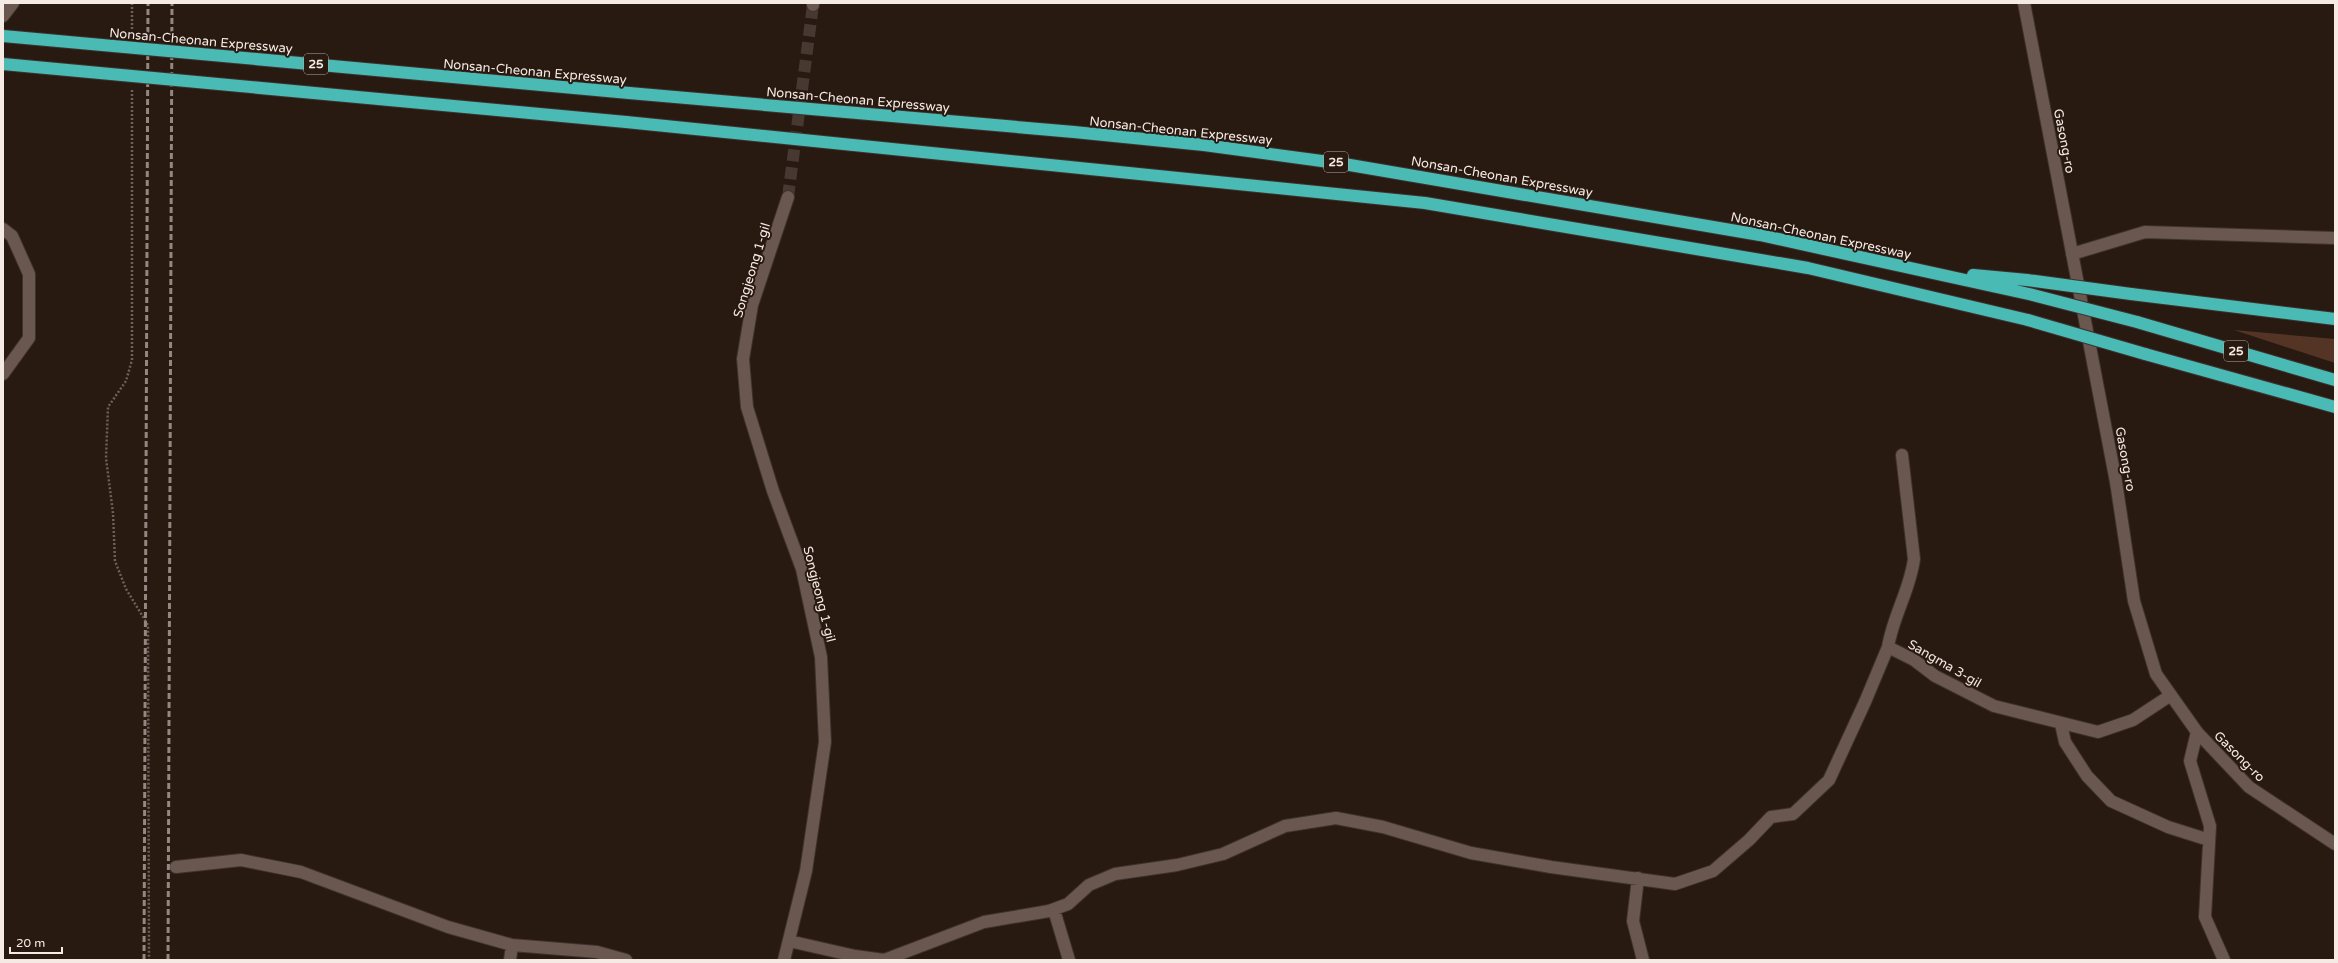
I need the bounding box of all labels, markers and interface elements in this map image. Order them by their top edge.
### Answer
street label: Nonsan-Cheonan Expressway [109,25,293,57]
road number: 25 [304,54,328,74]
street label: Nonsan-Cheonan Expressway [443,56,627,88]
street label: Nonsan-Cheonan Expressway [766,84,950,116]
street label: Gasong-ro [2050,108,2078,175]
street label: Nonsan-Cheonan Expressway [1089,113,1273,149]
road number: 25 [1324,152,1348,172]
street label: Nonsan-Cheonan Expressway [1410,153,1594,201]
street label: Nonsan-Cheonan Expressway [1729,209,1912,263]
street label: Songjeong 1-gil [730,221,774,320]
road number: 25 [2224,341,2248,361]
street label: Gasong-ro [2111,426,2139,493]
street label: Songjeong 1-gil [799,545,839,644]
street label: Sangma 3-gil [1905,636,1984,691]
street label: Gasong-ro [2211,728,2268,786]
scale bar [10,929,62,955]
text: 20 m [16,936,45,950]

